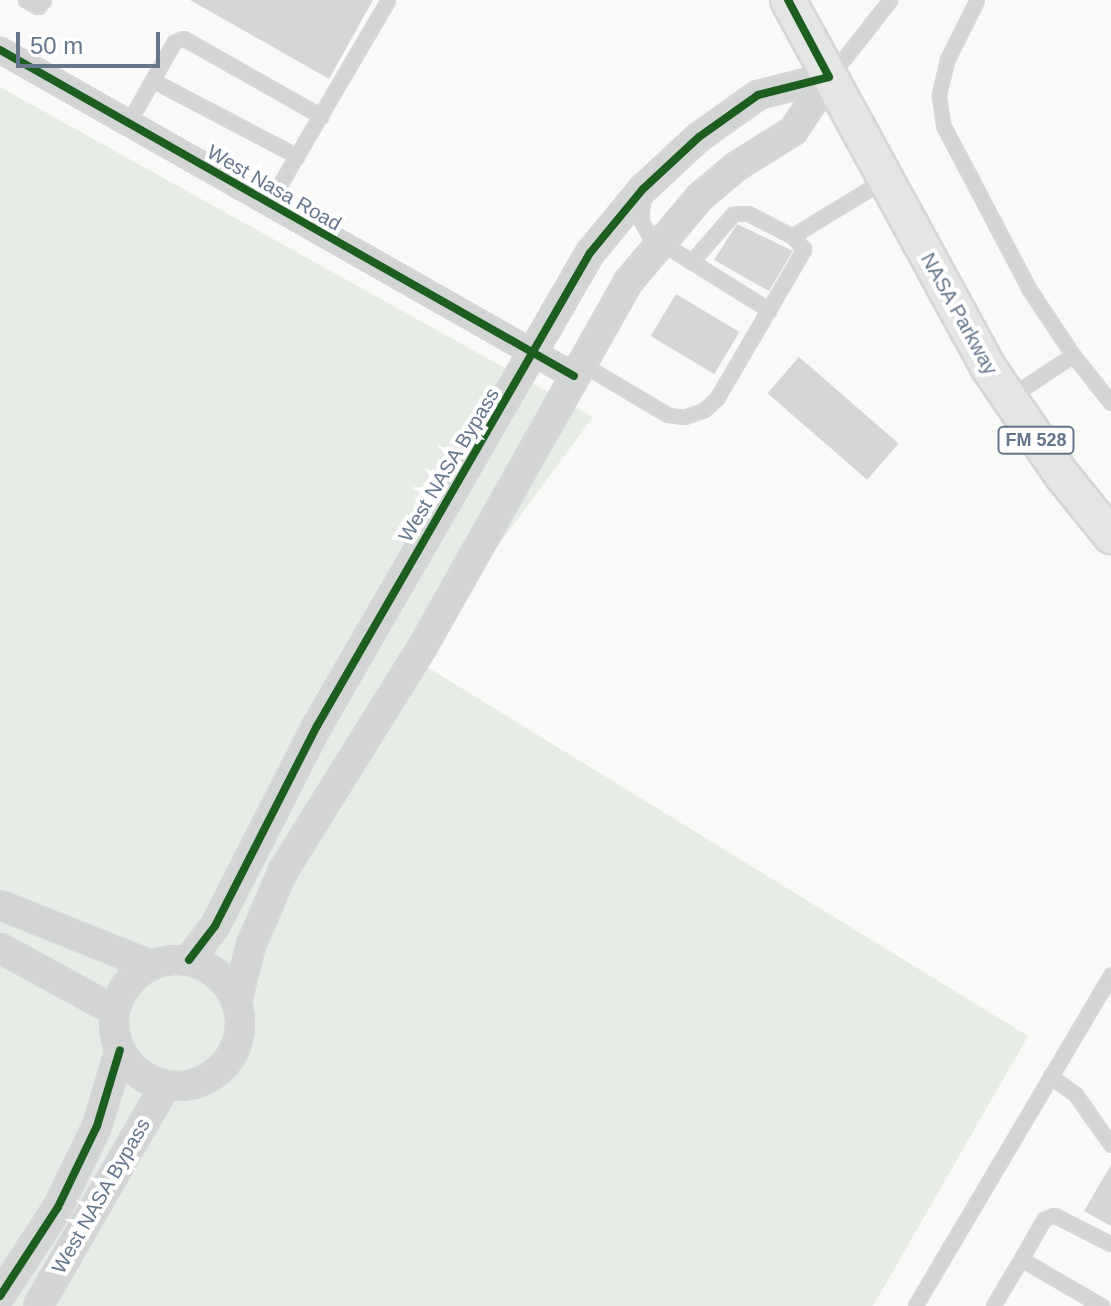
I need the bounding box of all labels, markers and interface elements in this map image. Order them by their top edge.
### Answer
scale bar [20,16,164,66]
text: 50 m [30,32,83,59]
street label: West Nasa Road [203,140,345,236]
street label: NASA Parkway [915,248,1003,380]
street label: West NASA Bypass [393,383,505,547]
road number: FM 528 [996,426,1076,454]
street label: West NASA Bypass [47,1114,155,1278]

